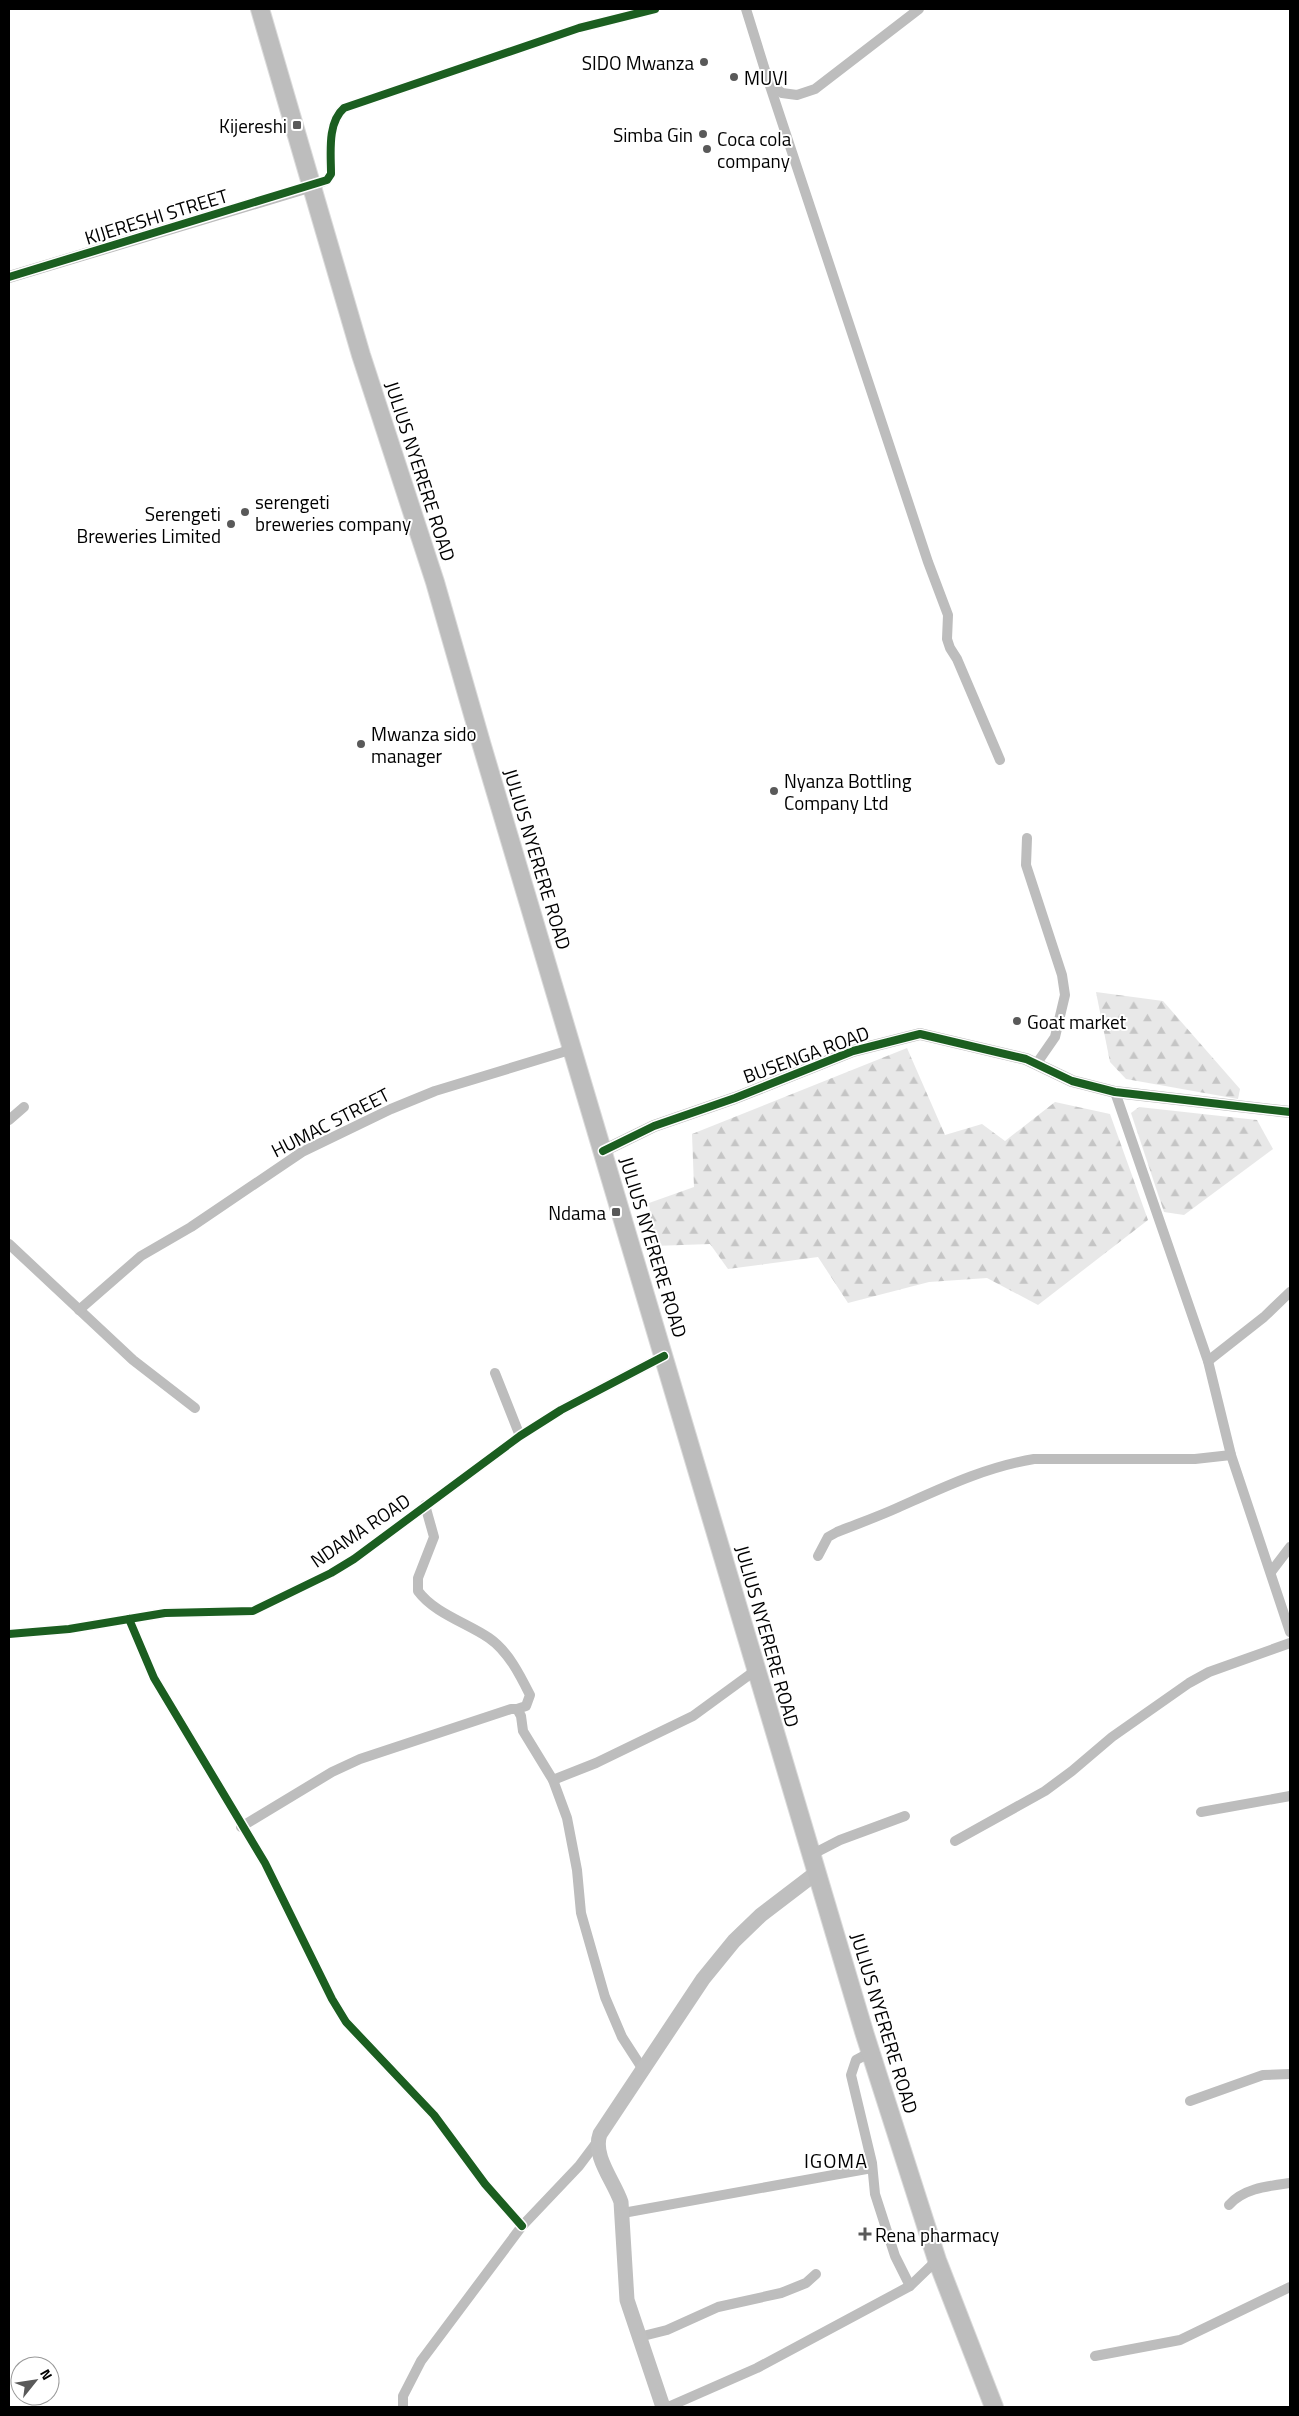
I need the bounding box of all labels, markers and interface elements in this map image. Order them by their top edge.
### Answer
place label: SIDO Mwanza [582,48,694,77]
marker: SIDO Mwanza [698,56,710,68]
place label: MUVI [744,63,788,92]
marker: MUVI [728,71,740,83]
place label: Kijereshi [219,111,287,140]
marker: Kijereshi [291,119,303,131]
place label: Simba Gin [613,120,693,149]
place label: Coca cola company [717,124,792,175]
marker: Simba Gin [697,128,709,140]
marker: Coca cola company [701,143,713,155]
street label: KIJERESHI STREET [81,180,231,252]
street label: JULIUS NYERERE ROAD [378,377,464,565]
place label: serengeti breweries company [255,487,411,538]
place label: Serengeti Breweries Limited [76,499,221,550]
marker: serengeti breweries company [239,506,251,518]
marker: Serengeti Breweries Limited [225,518,237,530]
place label: Mwanza sido manager [371,719,477,770]
marker: Mwanza sido manager [355,738,367,750]
street label: JULIUS NYERERE ROAD [497,765,579,953]
place label: Nyanza Bottling Company Ltd [784,766,912,817]
marker: Nyanza Bottling Company Ltd [768,785,780,797]
place label: Goat market [1027,1007,1126,1036]
marker: Goat market [1011,1015,1023,1027]
street label: BUSENGA ROAD [739,1018,873,1090]
street label: HUMAC STREET [266,1080,394,1164]
street label: JULIUS NYERERE ROAD [613,1153,695,1341]
place label: Ndama [548,1198,606,1227]
marker: Ndama [610,1206,622,1218]
street label: NDAMA ROAD [304,1486,416,1574]
street label: JULIUS NYERERE ROAD [728,1542,808,1730]
street label: JULIUS NYERERE ROAD [844,1929,926,2117]
district label: IGOMA [804,2145,868,2176]
place label: Rena pharmacy [875,2220,999,2249]
marker: Rena pharmacy [859,2228,871,2240]
north arrow [10,2356,60,2406]
text: N [35,2365,58,2384]

